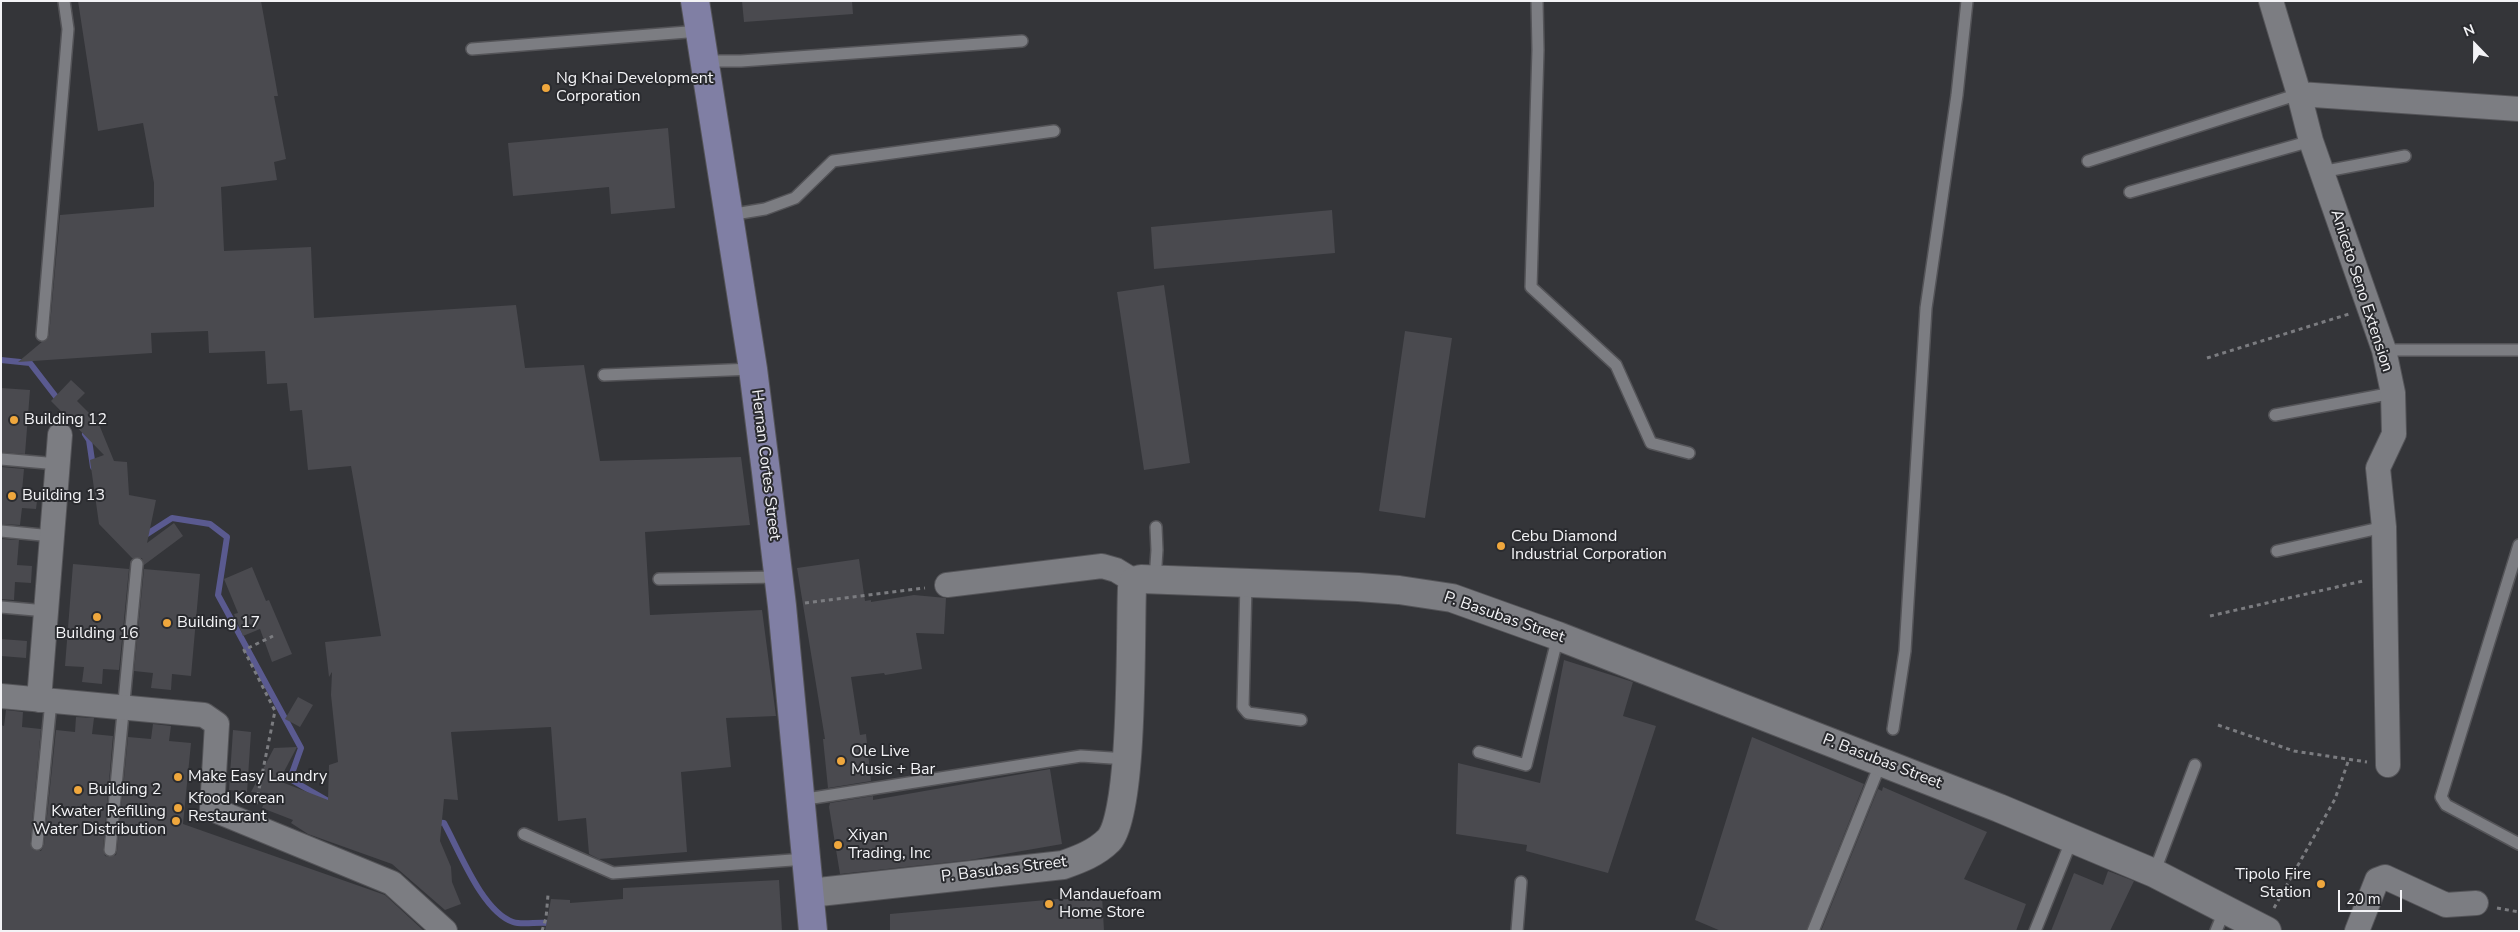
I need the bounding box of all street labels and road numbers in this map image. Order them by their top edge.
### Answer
street label: Aniceto Seno Extension [2326,207,2396,375]
street label: Hernan Cortes Street [746,388,784,542]
street label: P. Basubas Street [1441,588,1567,648]
street label: P. Basubas Street [1820,730,1944,794]
street label: P. Basubas Street [940,853,1068,887]

